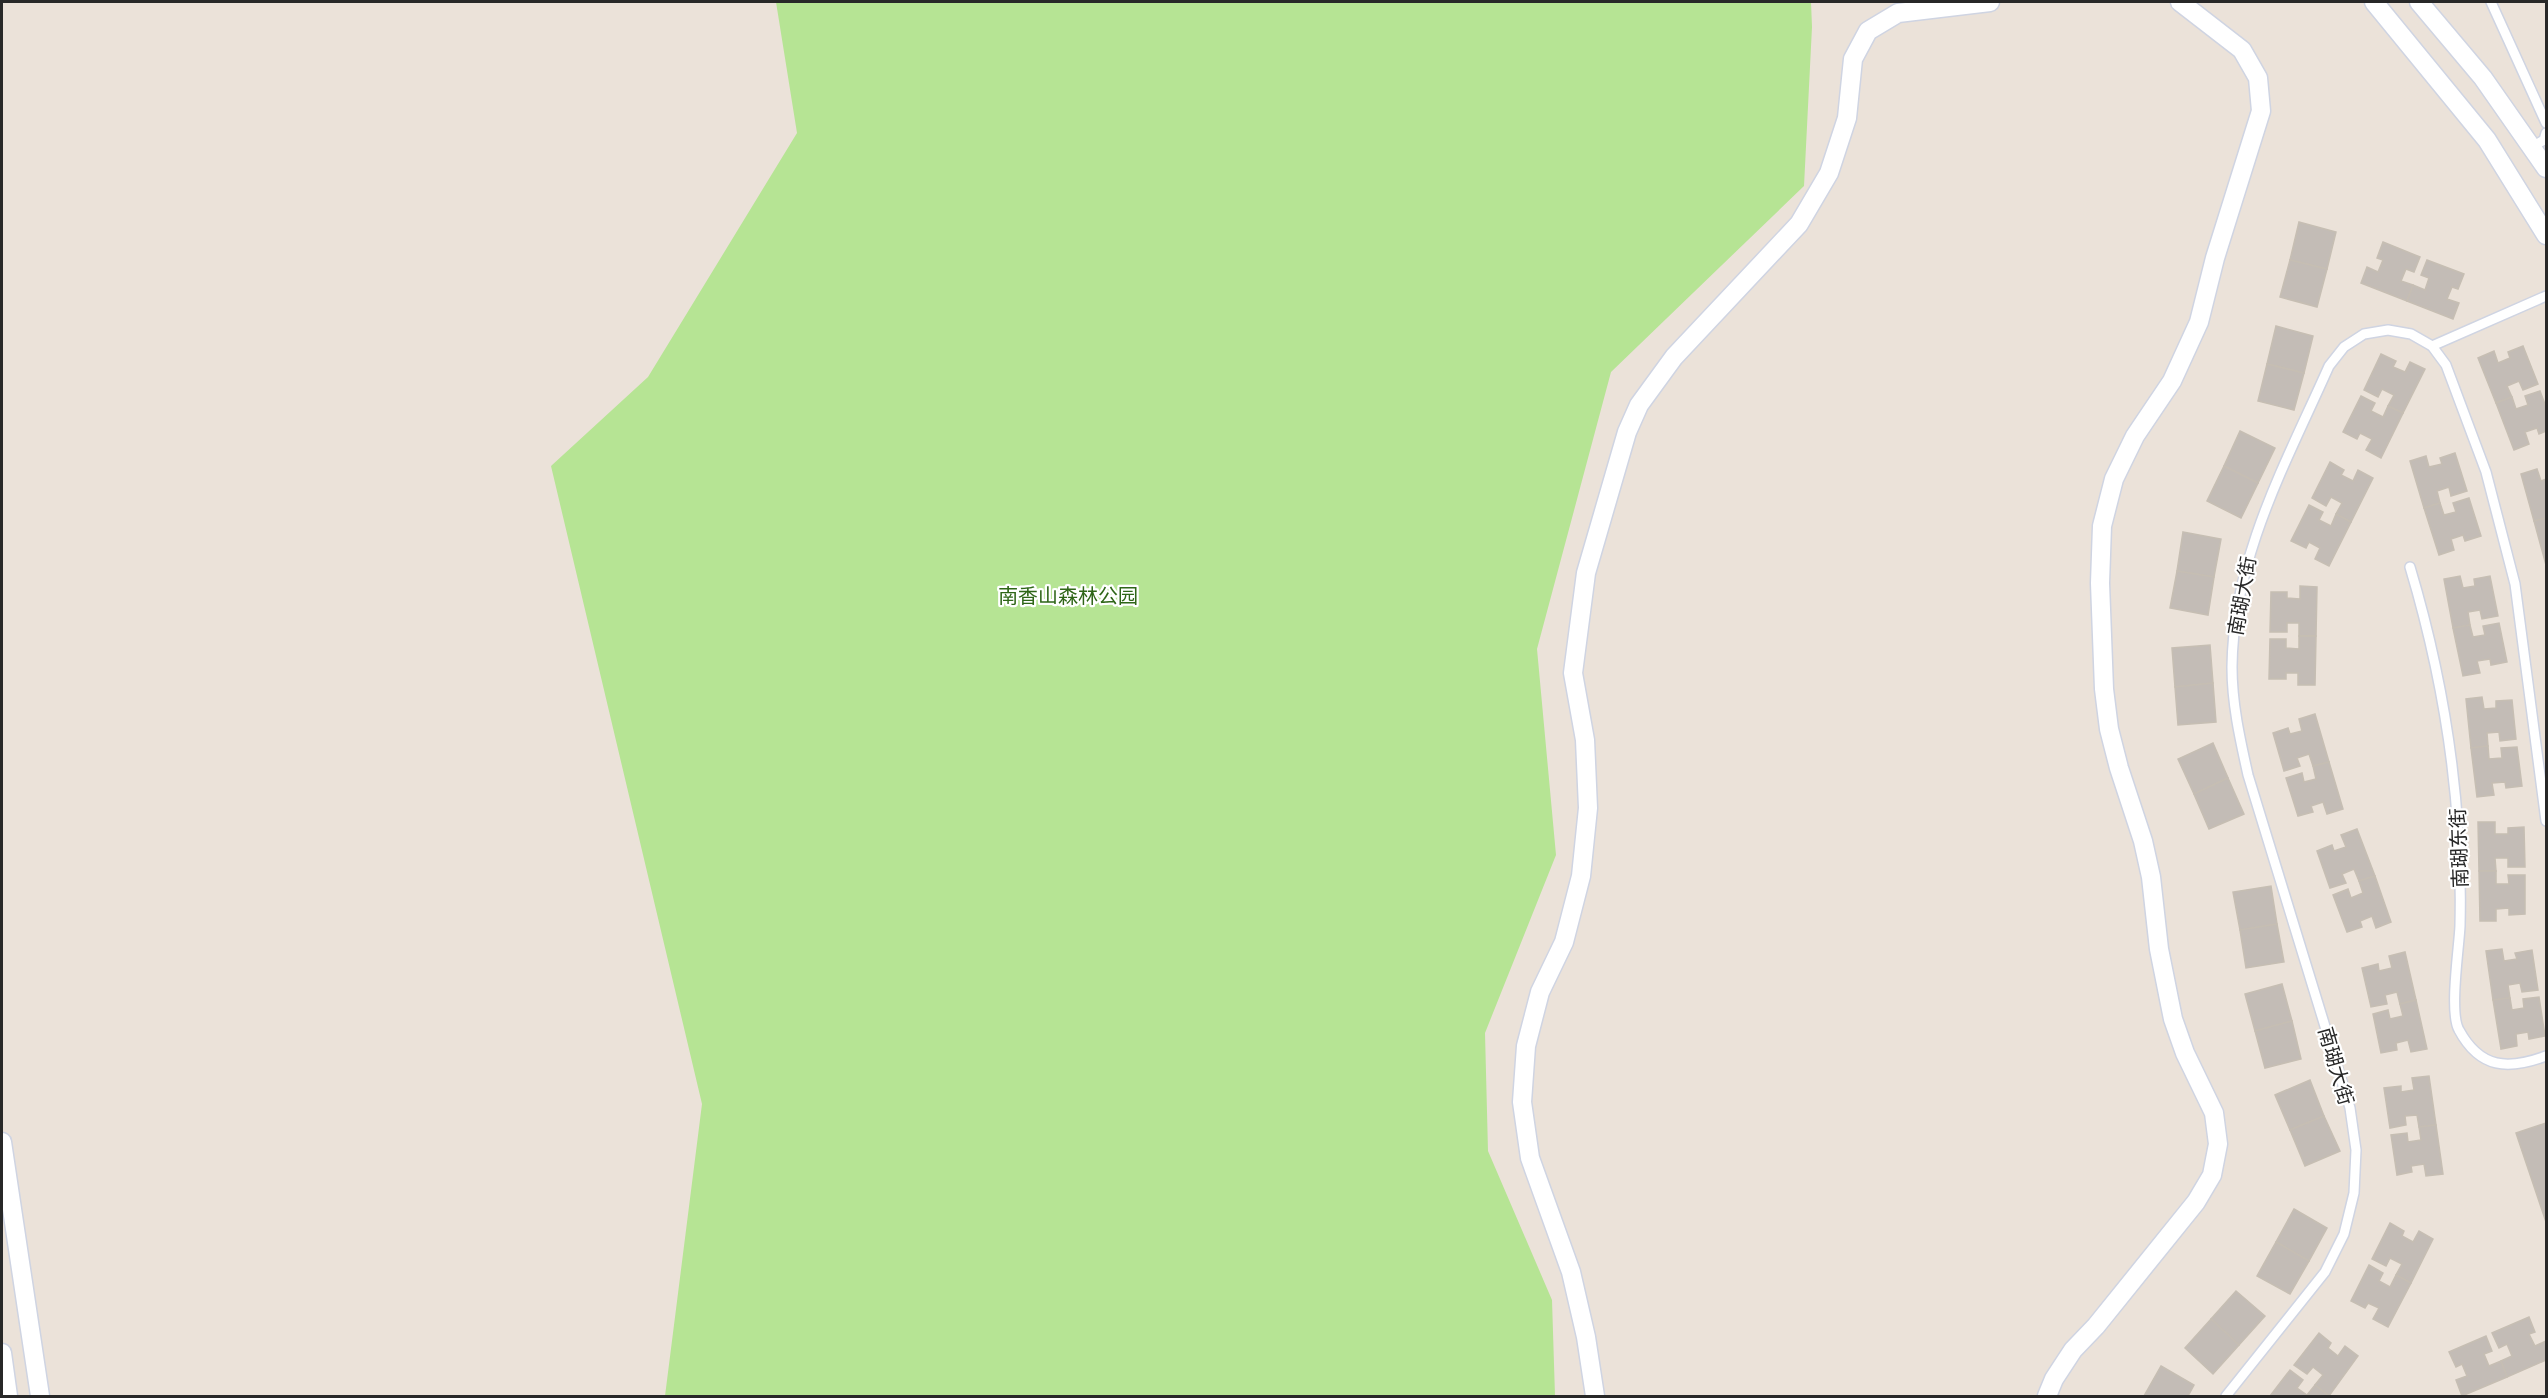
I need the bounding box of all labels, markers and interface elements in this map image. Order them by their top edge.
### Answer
street label: 南瑚大街 [2221,554,2262,638]
park label: 南香山森林公园 [998,582,1138,609]
street label: 南瑚东街 [2444,808,2473,888]
street label: 南瑚大街 [2312,1024,2360,1108]

